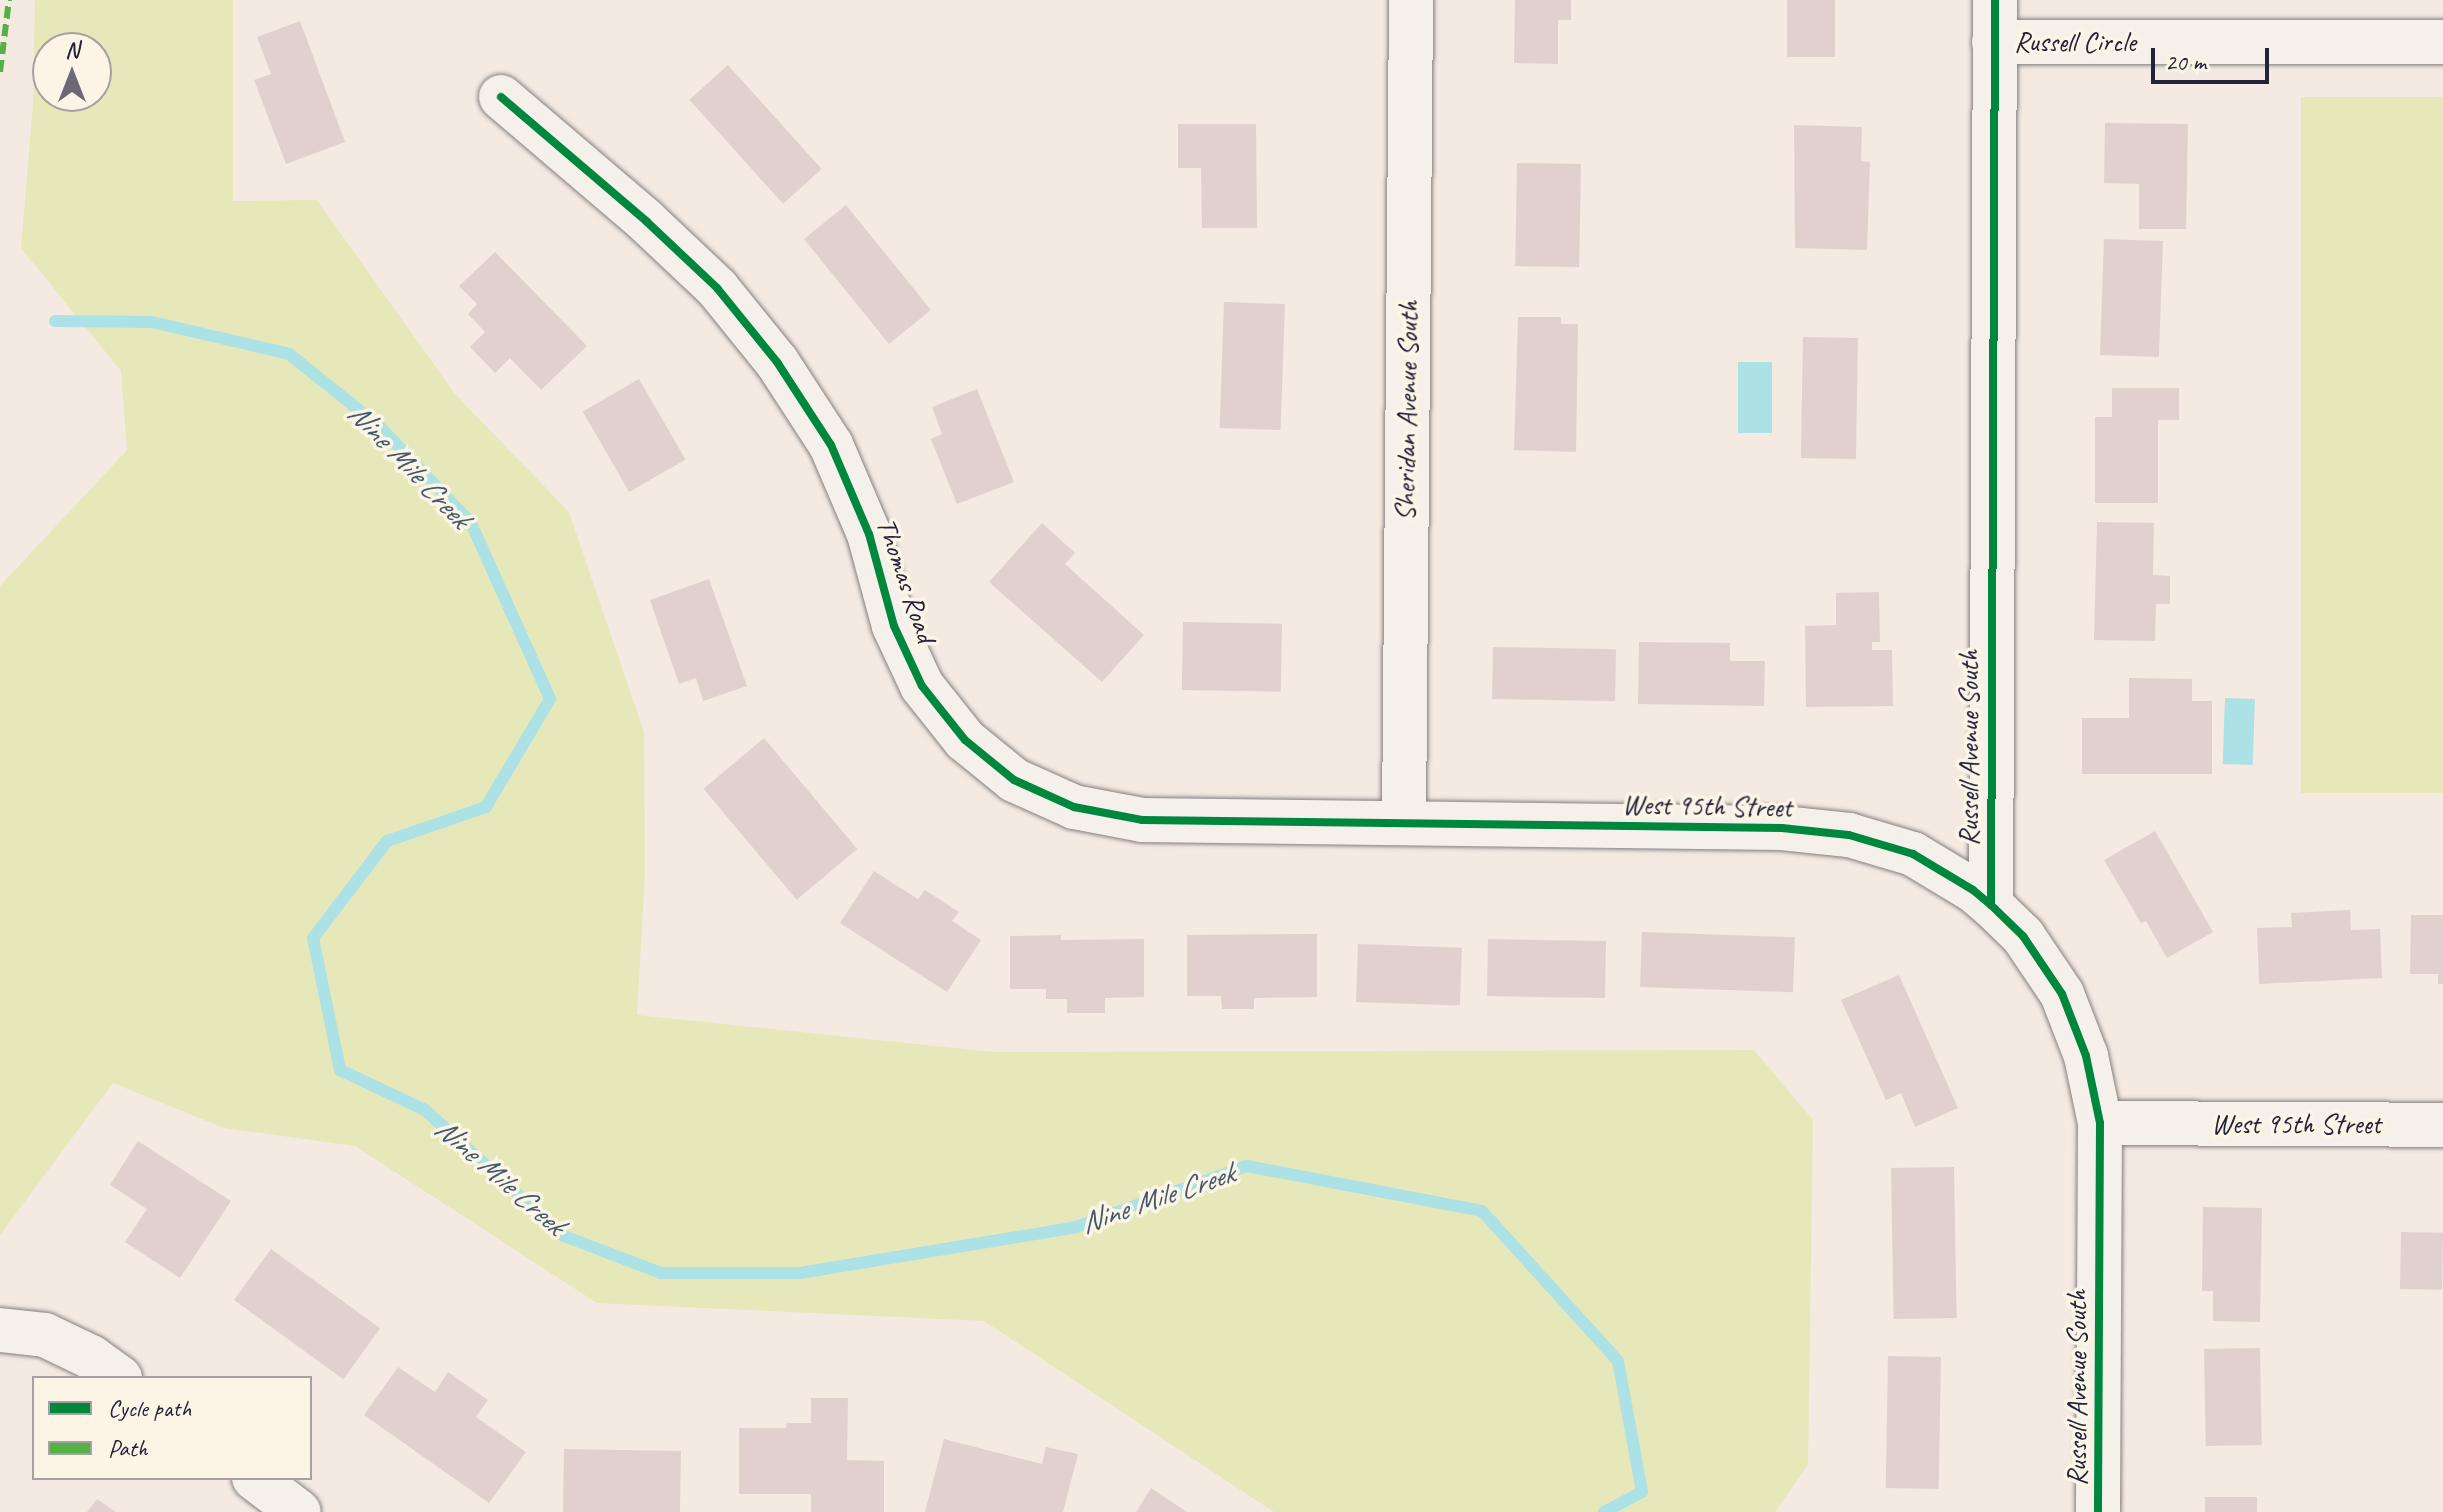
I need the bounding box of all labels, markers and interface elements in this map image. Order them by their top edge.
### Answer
street label: Russell Circle [2014,25,2136,59]
north arrow [32,32,112,112]
scale bar [2155,32,2273,82]
text: N [65,36,79,64]
text: 20 m [2165,47,2206,77]
street label: Sheridan Avenue South [1388,301,1426,521]
water label: Nine Mile Creek [341,395,477,535]
street label: Thomas Road [869,514,943,646]
street label: Russell Avenue South [1952,650,1986,846]
street label: West 95th Street [1622,788,1792,824]
street label: West 95th Street [2211,1107,2381,1141]
water label: Nine Mile Creek [428,1110,572,1242]
water label: Nine Mile Creek [1076,1155,1238,1241]
street label: Russell Avenue South [2060,1290,2094,1486]
legend [32,1376,312,1480]
text: Cycle path [108,1393,191,1423]
text: Path [108,1433,148,1463]

